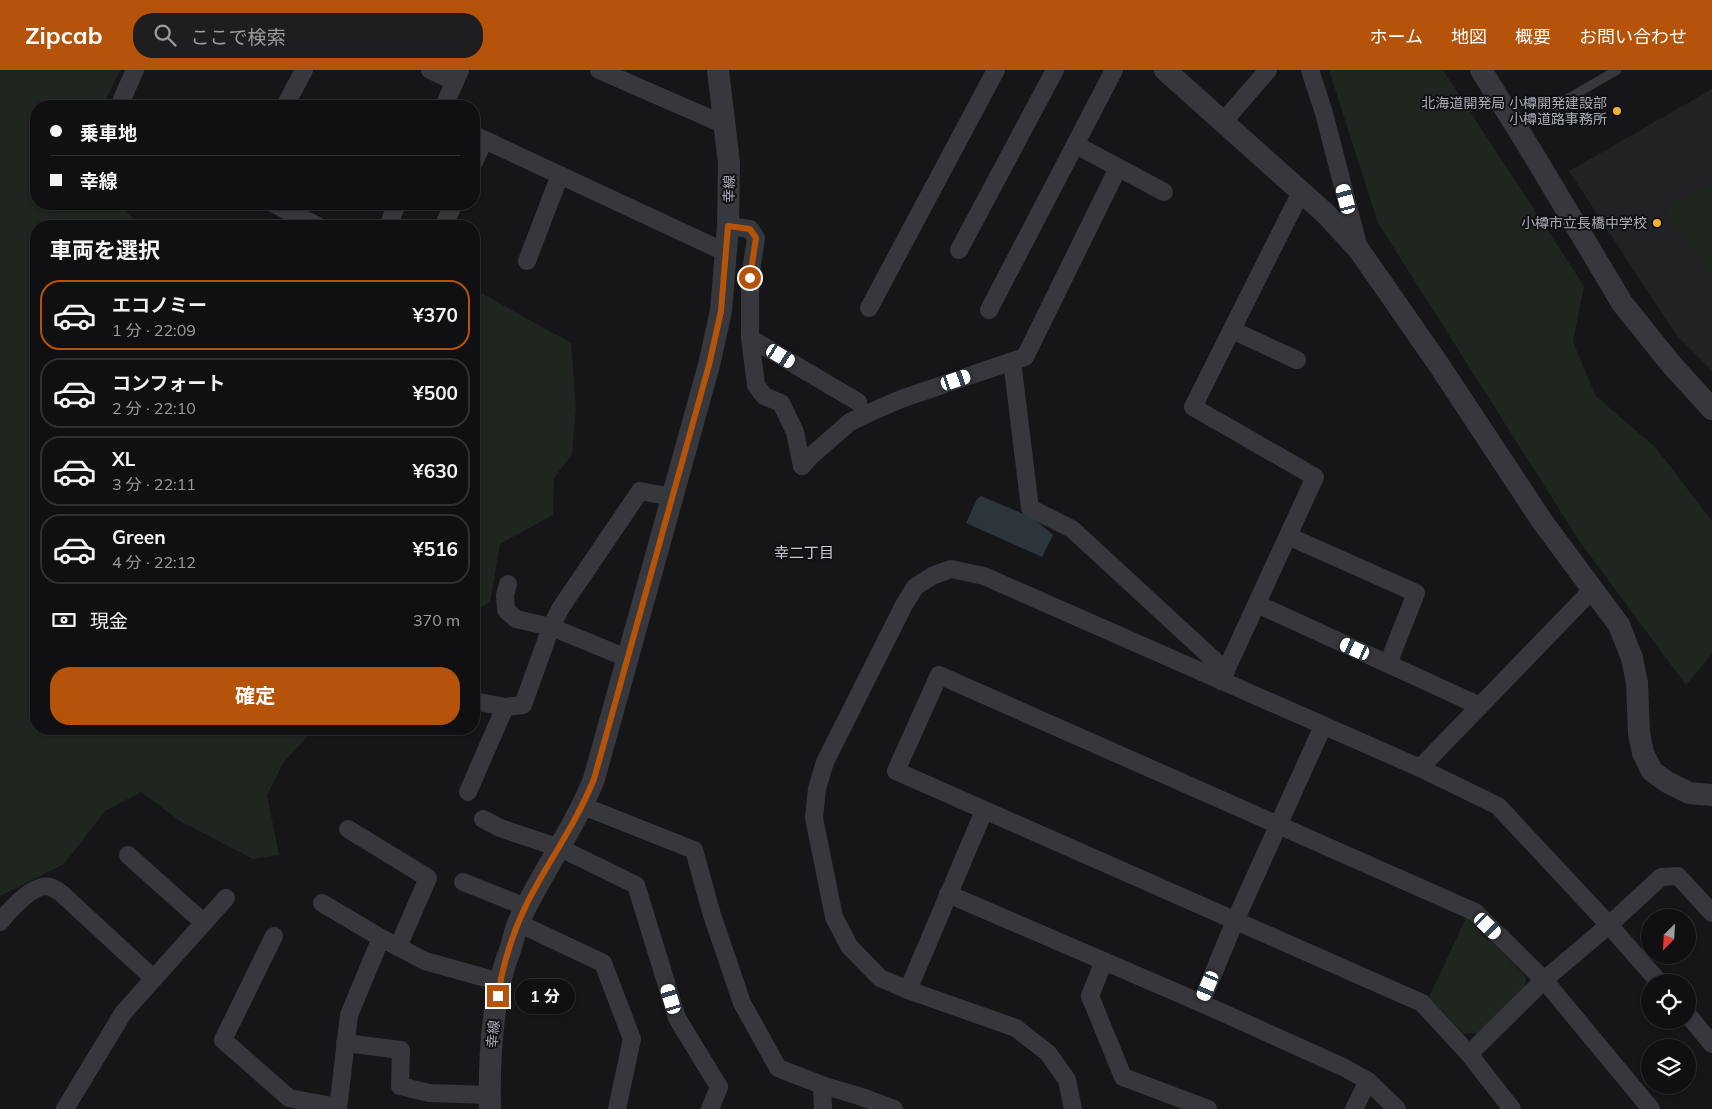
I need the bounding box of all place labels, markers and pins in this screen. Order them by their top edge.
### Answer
place label: 北海道開発局 小樽開発建設部 小樽道路事務所 [1421,94,1607,128]
marker: 北海道開発局 小樽開発建設部 小樽道路事務所 [1611,105,1623,117]
place label: 小樽市立長橋中学校 [1521,214,1647,232]
marker: 小樽市立長橋中学校 [1651,217,1663,229]

